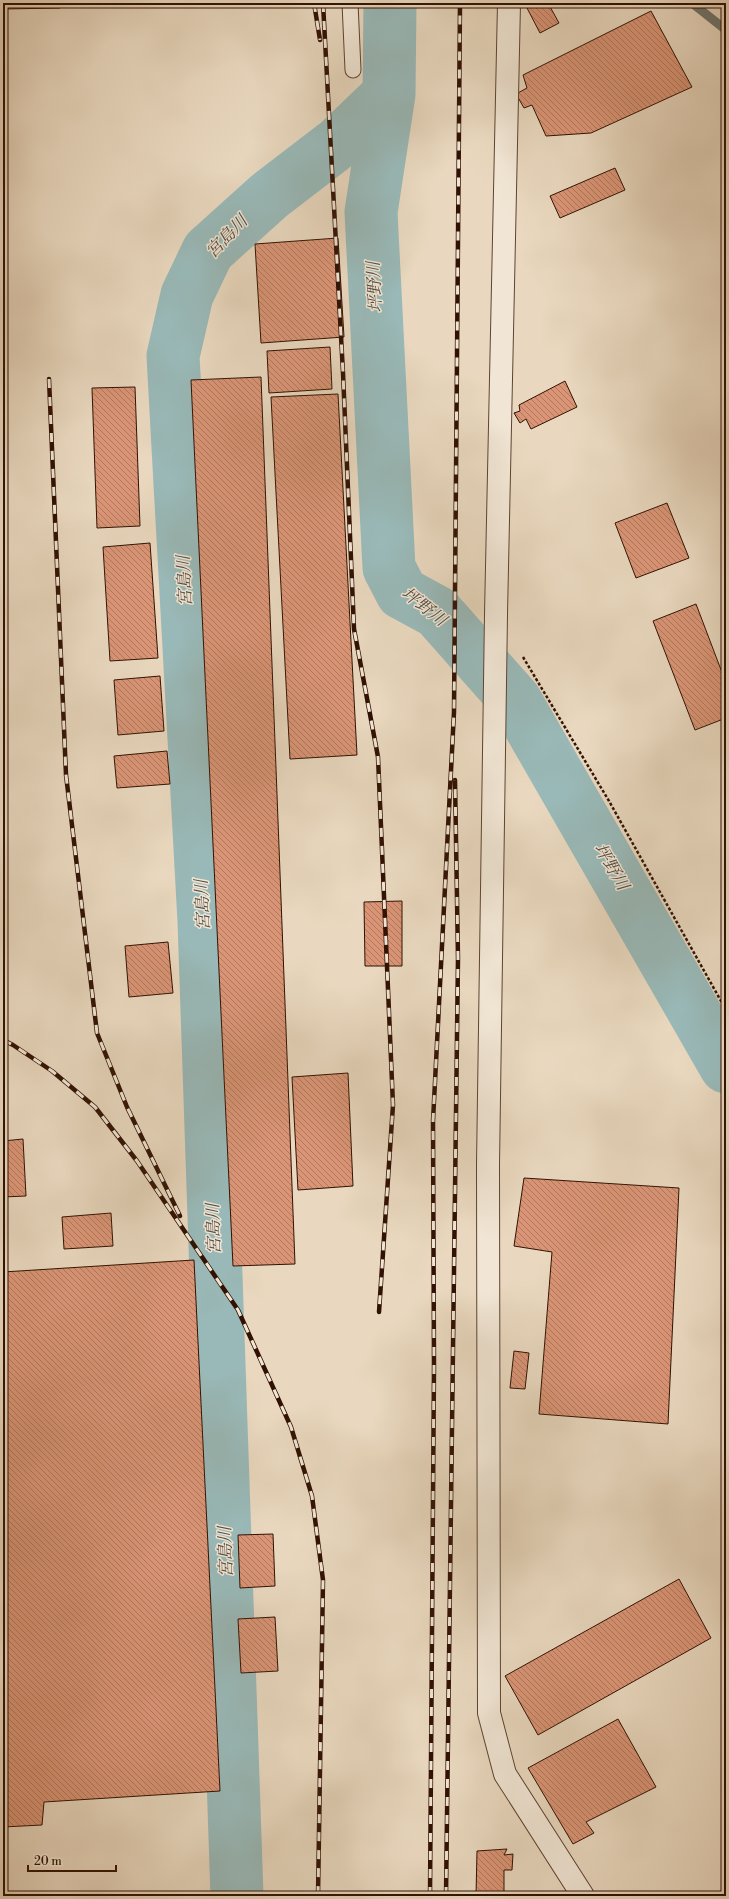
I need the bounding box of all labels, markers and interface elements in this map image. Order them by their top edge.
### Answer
water label: 宮島川 [201,210,254,263]
water label: 坪野川 [363,259,387,313]
water label: 宮島川 [173,553,197,607]
water label: 坪野川 [397,583,452,633]
water label: 坪野川 [589,839,634,896]
water label: 宮島川 [191,877,215,931]
water label: 宮島川 [202,1201,226,1255]
water label: 宮島川 [214,1524,238,1578]
scale bar [28,1847,116,1873]
text: 20 m [34,1854,62,1869]

